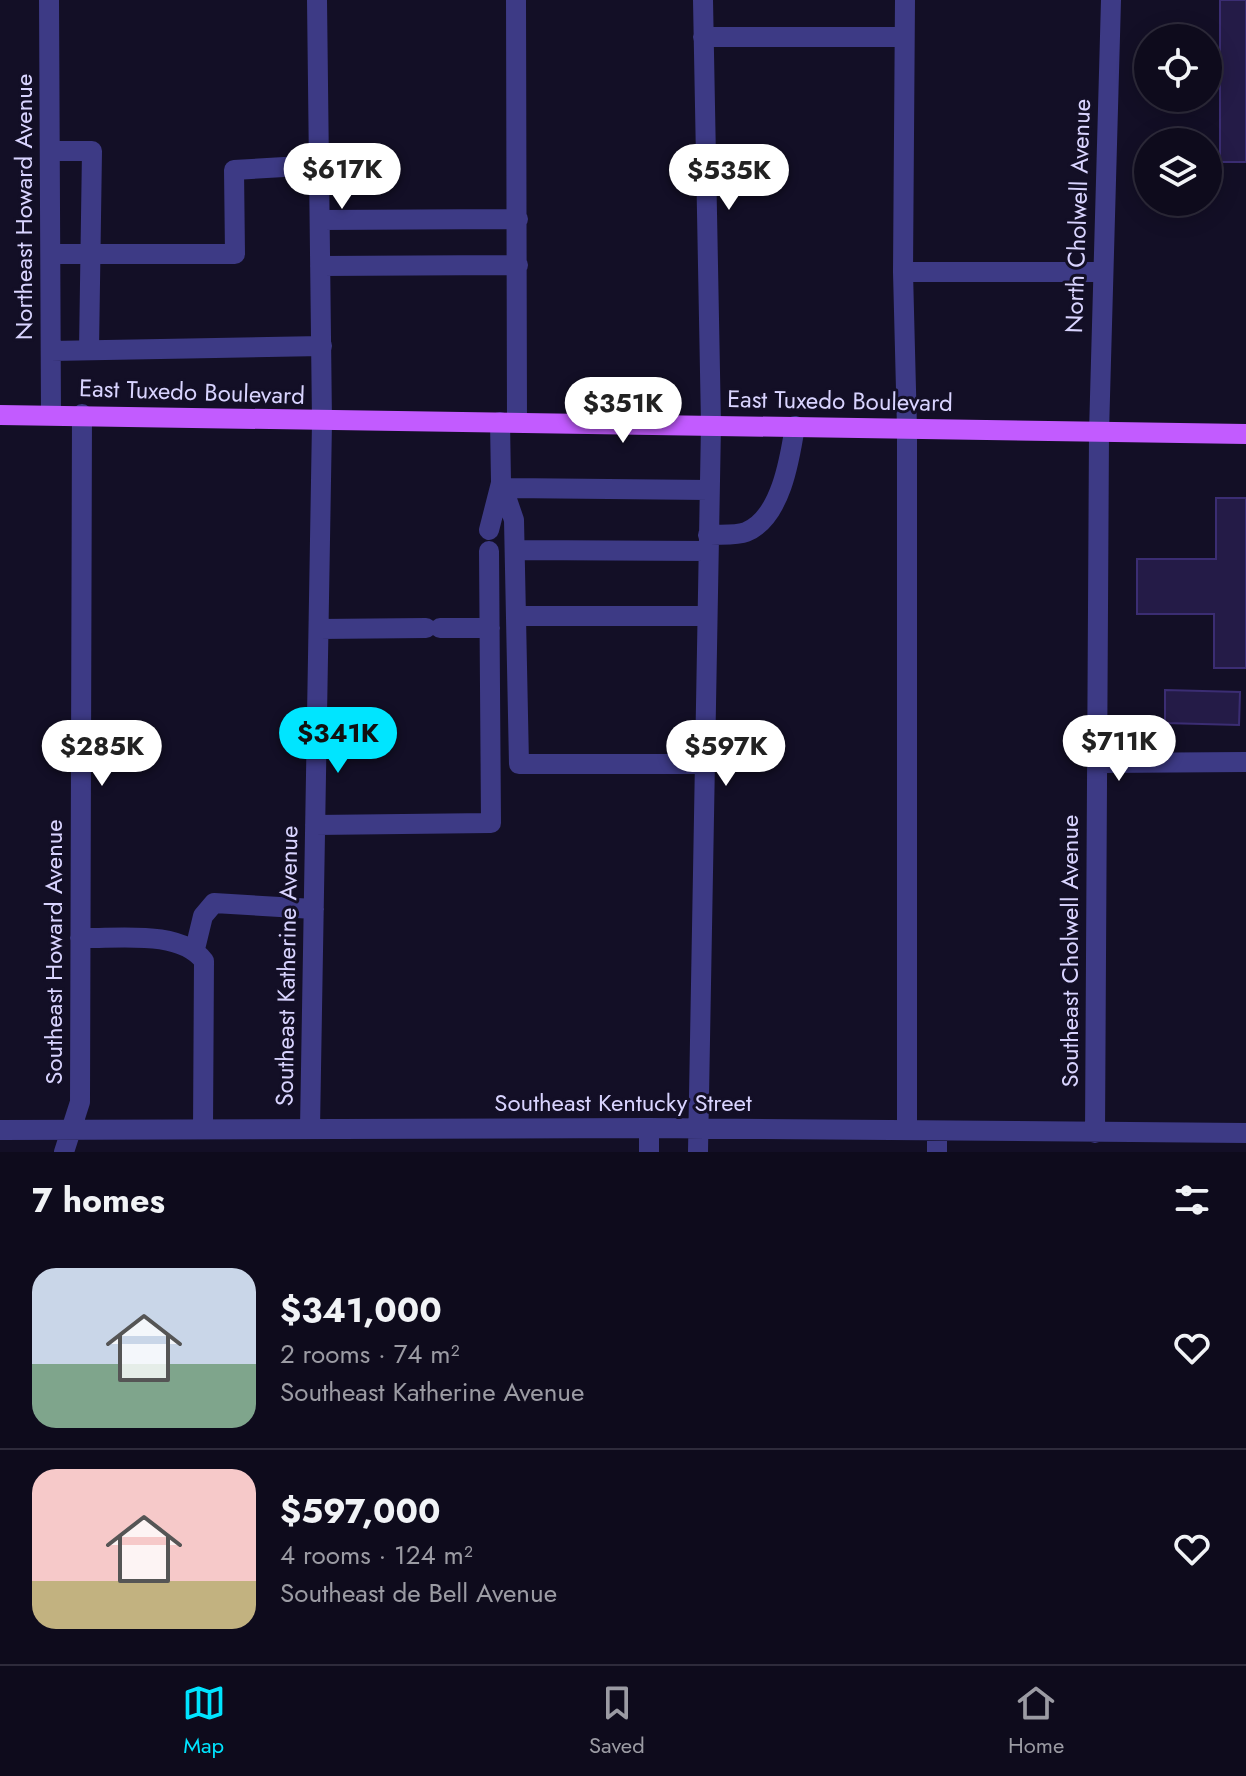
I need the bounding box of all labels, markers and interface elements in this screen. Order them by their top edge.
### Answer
map controls [1134,24,1222,216]
button: locate [1134,24,1222,112]
street label: Northeast Howard Avenue [6,74,41,340]
street label: North Cholwell Avenue [1056,98,1099,334]
button: layers [1134,128,1222,216]
pin: $617K [286,143,398,211]
pin: $535K [673,144,785,212]
text: $617K [302,150,382,188]
text: $535K [687,151,771,189]
street label: East Tuxedo Boulevard [79,370,306,413]
pin: $351K [567,377,679,445]
street label: East Tuxedo Boulevard [727,381,953,420]
text: $351K [583,384,663,422]
pin: $341K [282,707,394,775]
text: $341K [297,714,379,752]
pin: $711K [1063,715,1175,783]
pin: $285K [46,720,158,788]
pin: $597K [670,720,782,788]
text: $711K [1081,722,1157,760]
text: $285K [60,727,144,765]
text: $597K [684,727,768,765]
street label: Southeast Cholwell Avenue [1052,815,1087,1087]
street label: Southeast Howard Avenue [36,819,71,1085]
street label: Southeast Katherine Avenue [267,825,306,1107]
street label: Southeast Kentucky Street [494,1085,752,1120]
text: 7 homes [32,1176,165,1225]
icon: filters [1170,1178,1214,1222]
text: $341,000 [280,1286,442,1335]
icon: home [96,1300,192,1396]
icon: heart [1170,1326,1214,1370]
text: 2 rooms · 74 m² [280,1335,460,1373]
text: Southeast Katherine Avenue [280,1373,584,1411]
text: $597,000 [280,1487,440,1536]
icon: home [96,1501,192,1597]
icon: heart [1170,1527,1214,1571]
text: 4 rooms · 124 m² [280,1536,473,1574]
text: Southeast de Bell Avenue [280,1574,557,1612]
tab: Map [182,1681,226,1761]
tab: Saved [589,1681,645,1761]
tab: Home [1008,1681,1064,1761]

